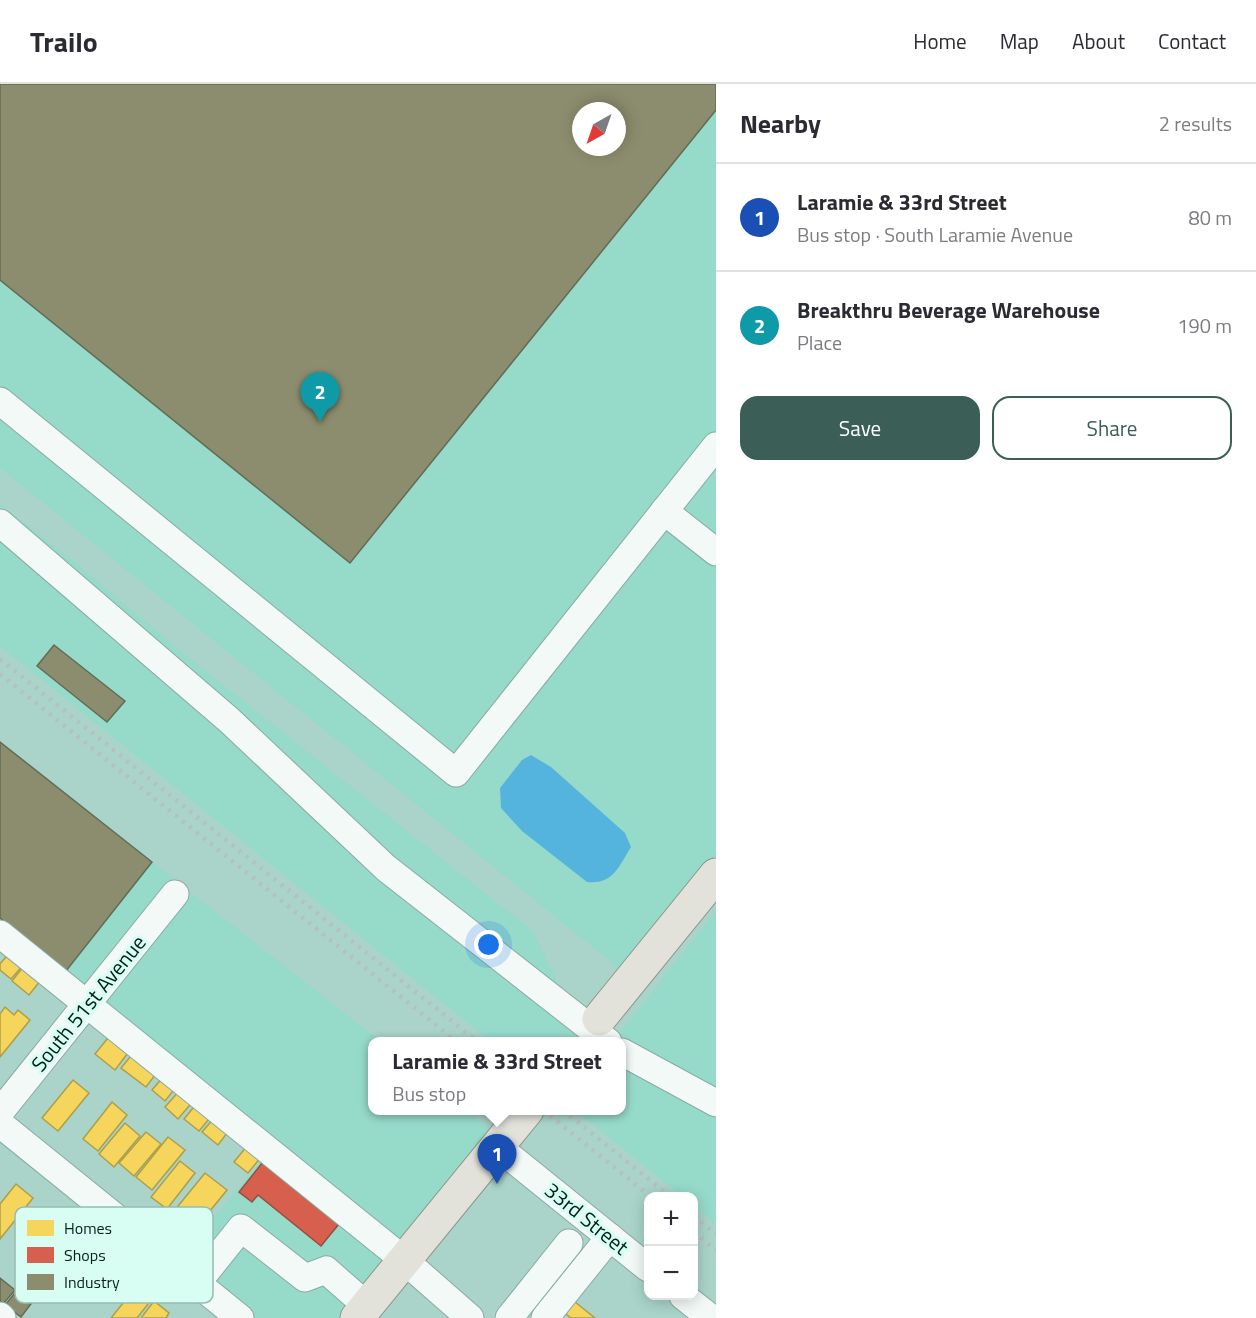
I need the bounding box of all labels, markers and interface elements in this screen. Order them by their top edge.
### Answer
text: Trailo [30,20,98,63]
text: Home [913,25,967,57]
text: Map [1000,25,1039,57]
text: About [1072,25,1125,57]
text: Contact [1158,25,1226,57]
north arrow [572,102,626,156]
text: Nearby [740,104,821,143]
text: 2 results [1159,108,1232,139]
text: Laramie & 33rd Street [797,185,1007,219]
text: 1 [754,202,765,233]
text: 80 m [1188,202,1232,233]
text: Bus stop · South Laramie Avenue [797,219,1073,250]
text: Breakthru Beverage Warehouse [797,293,1100,327]
text: 2 [754,310,765,341]
text: 190 m [1177,310,1232,341]
text: Place [797,327,842,358]
pin: 2 [300,372,340,422]
button: Save [740,396,980,460]
button: Share [992,396,1232,460]
street label: South 51st Avenue [23,928,153,1078]
your location [474,930,503,959]
popup [368,1037,626,1115]
text: Laramie & 33rd Street [392,1044,602,1078]
text: Bus stop [392,1078,466,1109]
pin: 1 [478,1134,516,1184]
street label: 33rd Street [538,1174,637,1262]
map controls [644,1192,698,1300]
button: + [644,1192,698,1246]
legend [15,1207,213,1303]
text: Homes [64,1216,112,1240]
text: Shops [64,1243,106,1267]
button: − [644,1246,698,1300]
text: Industry [64,1270,120,1294]

